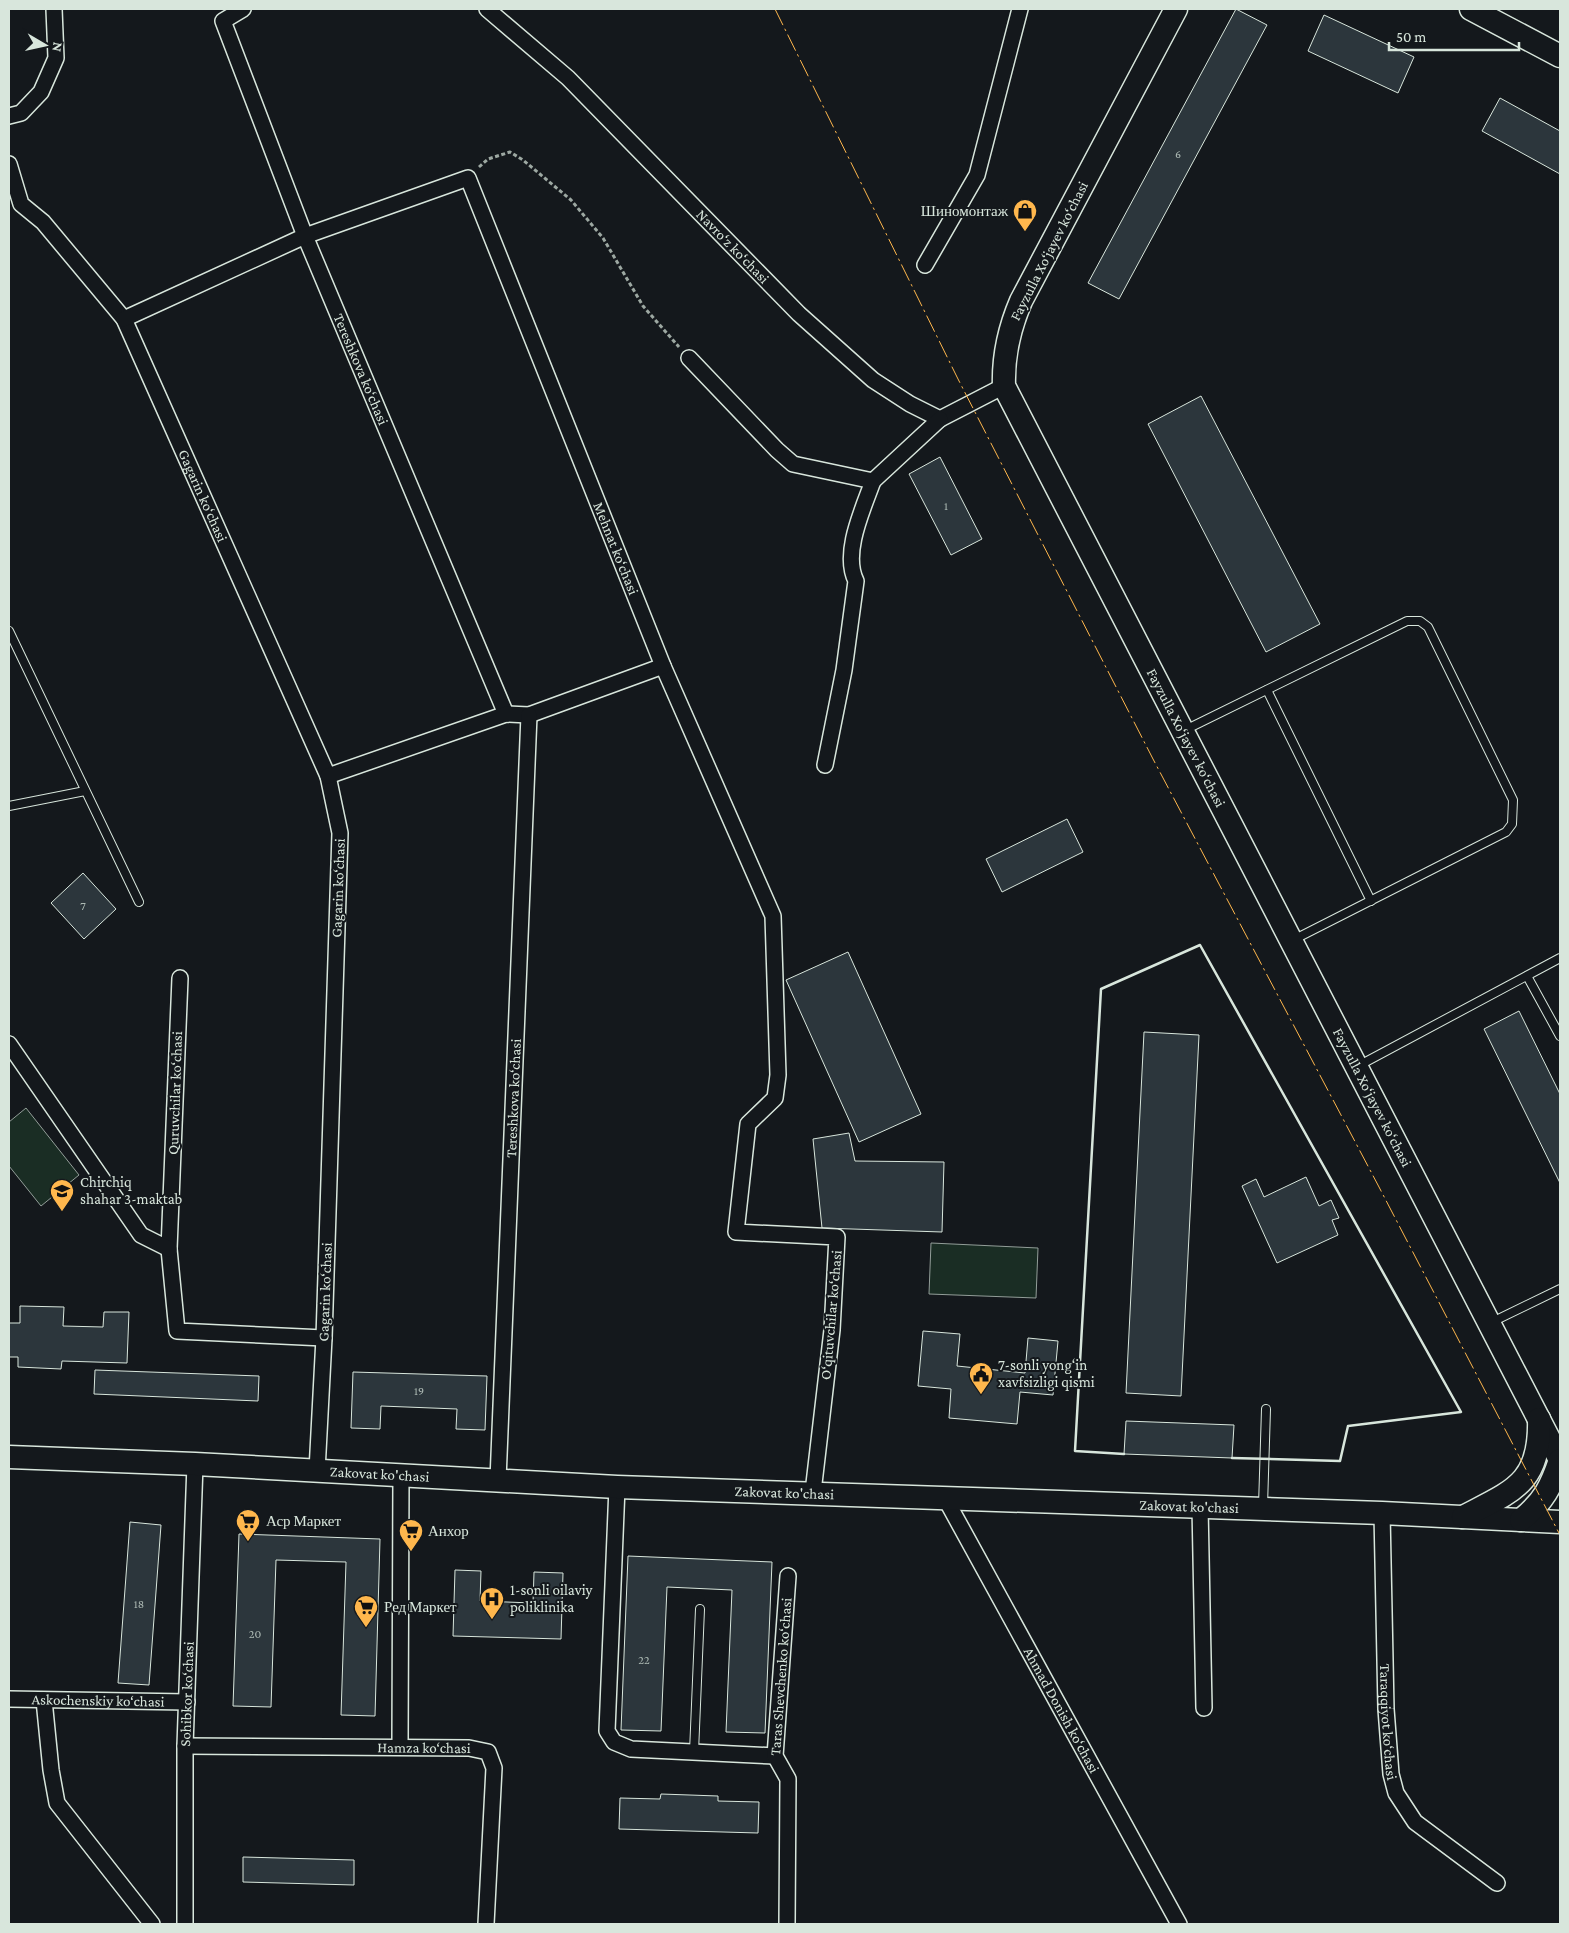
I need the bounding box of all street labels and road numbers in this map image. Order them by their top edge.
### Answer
street label: Fayzulla Xo‘jayev ko‘chasi [1007,179,1092,324]
street label: Navro‘z ko‘chasi [693,206,772,287]
street label: Tereshkova ko‘chasi [331,311,392,427]
street label: Gagarin ko‘chasi [175,447,230,544]
street label: Mehnat ko‘chasi [590,500,642,597]
street label: Fayzulla Xo‘jayev ko‘chasi [1144,666,1229,810]
street label: Gagarin ko‘chasi [328,838,349,938]
street label: Fayzulla Xo‘jayev ko‘chasi [1330,1025,1415,1169]
street label: Quruvchilar ko‘chasi [165,1031,185,1155]
street label: Tereshkova ko‘chasi [503,1038,524,1158]
street label: Gagarin ko‘chasi [315,1242,336,1342]
street label: O‘qituvchilar ko‘chasi [817,1249,846,1381]
street label: Zakovat ko'chasi [329,1463,430,1485]
street label: Zakovat ko'chasi [734,1483,834,1502]
street label: Zakovat ko'chasi [1139,1497,1239,1516]
street label: Taras Shevchenko ko‘chasi [767,1597,794,1756]
street label: Sohibkor ko‘chasi [177,1641,197,1747]
street label: Ahmad Donish ko‘chasi [1021,1644,1103,1776]
street label: Taraqqiyot ko‘chasi [1377,1664,1400,1782]
street label: Askochenskiy ko‘chasi [31,1691,165,1710]
street label: Hamza ko‘chasi [377,1739,471,1756]

